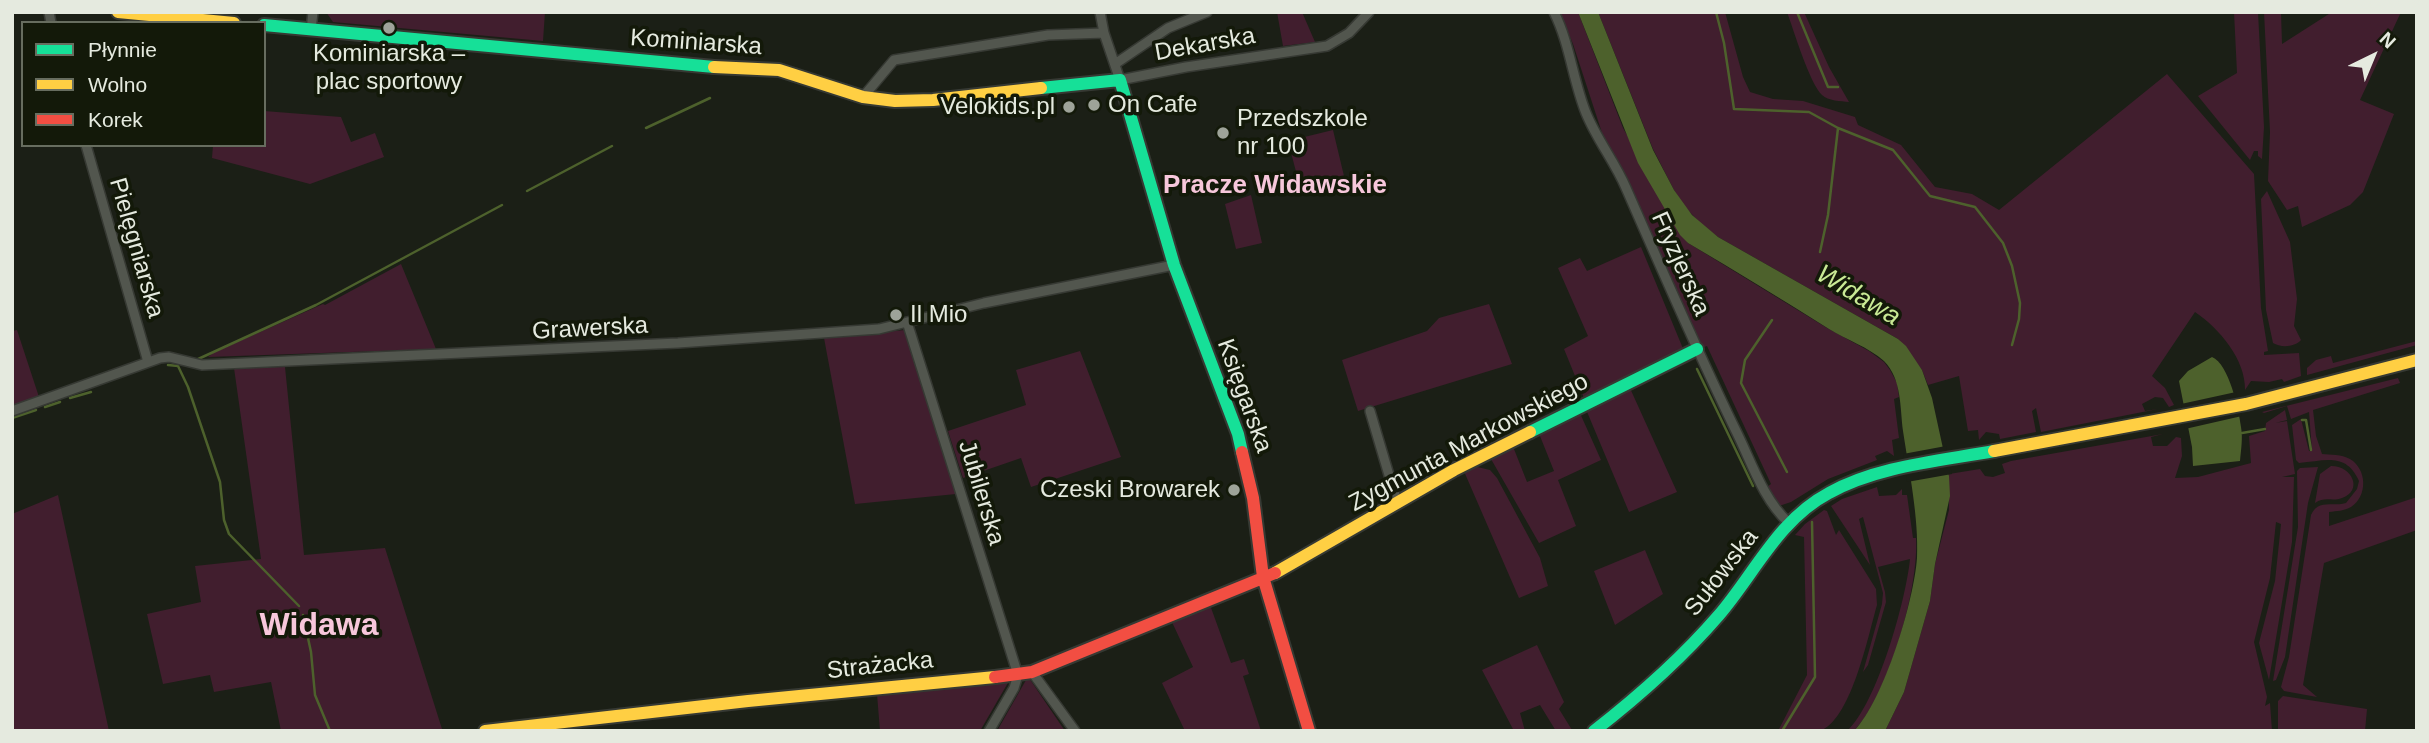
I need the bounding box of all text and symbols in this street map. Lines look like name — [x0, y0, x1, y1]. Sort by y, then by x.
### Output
marker: Kominiarska – plac sportowy — [381, 20, 397, 36]
legend — [21, 21, 266, 147]
north arrow — [2338, 21, 2408, 91]
street label: Dekarska — [1153, 22, 1257, 68]
street label: Kominiarska — [629, 24, 763, 62]
text: N — [2375, 28, 2400, 53]
text: Płynnie — [88, 38, 157, 61]
place label: Kominiarska – plac sportowy — [313, 40, 465, 96]
text: Wolno — [88, 73, 147, 96]
place label: On Cafe — [1108, 91, 1197, 119]
place label: Velokids.pl — [940, 93, 1055, 121]
marker: On Cafe — [1086, 97, 1102, 113]
marker: Velokids.pl — [1061, 99, 1077, 115]
place label: Przedszkole nr 100 — [1237, 105, 1368, 161]
text: Korek — [88, 108, 143, 131]
marker: Przedszkole nr 100 — [1215, 125, 1231, 141]
district label: Pracze Widawskie — [1163, 170, 1387, 202]
street label: Pielęgniarska — [102, 175, 170, 321]
street label: Fryzjerska — [1644, 208, 1716, 320]
water label: Widawa — [1810, 259, 1906, 333]
place label: Il Mio — [910, 301, 967, 329]
marker: Il Mio — [888, 307, 904, 323]
street label: Grawerska — [531, 312, 649, 346]
street label: Księgarska — [1210, 335, 1278, 457]
street label: Zygmunta Markowskiego — [1344, 368, 1594, 518]
street label: Jubilerska — [951, 437, 1011, 549]
place label: Czeski Browarek — [1040, 476, 1220, 504]
marker: Czeski Browarek — [1226, 482, 1242, 498]
street label: Sułowska — [1679, 524, 1765, 622]
district label: Widawa — [260, 607, 378, 645]
street label: Strażacka — [825, 646, 935, 686]

